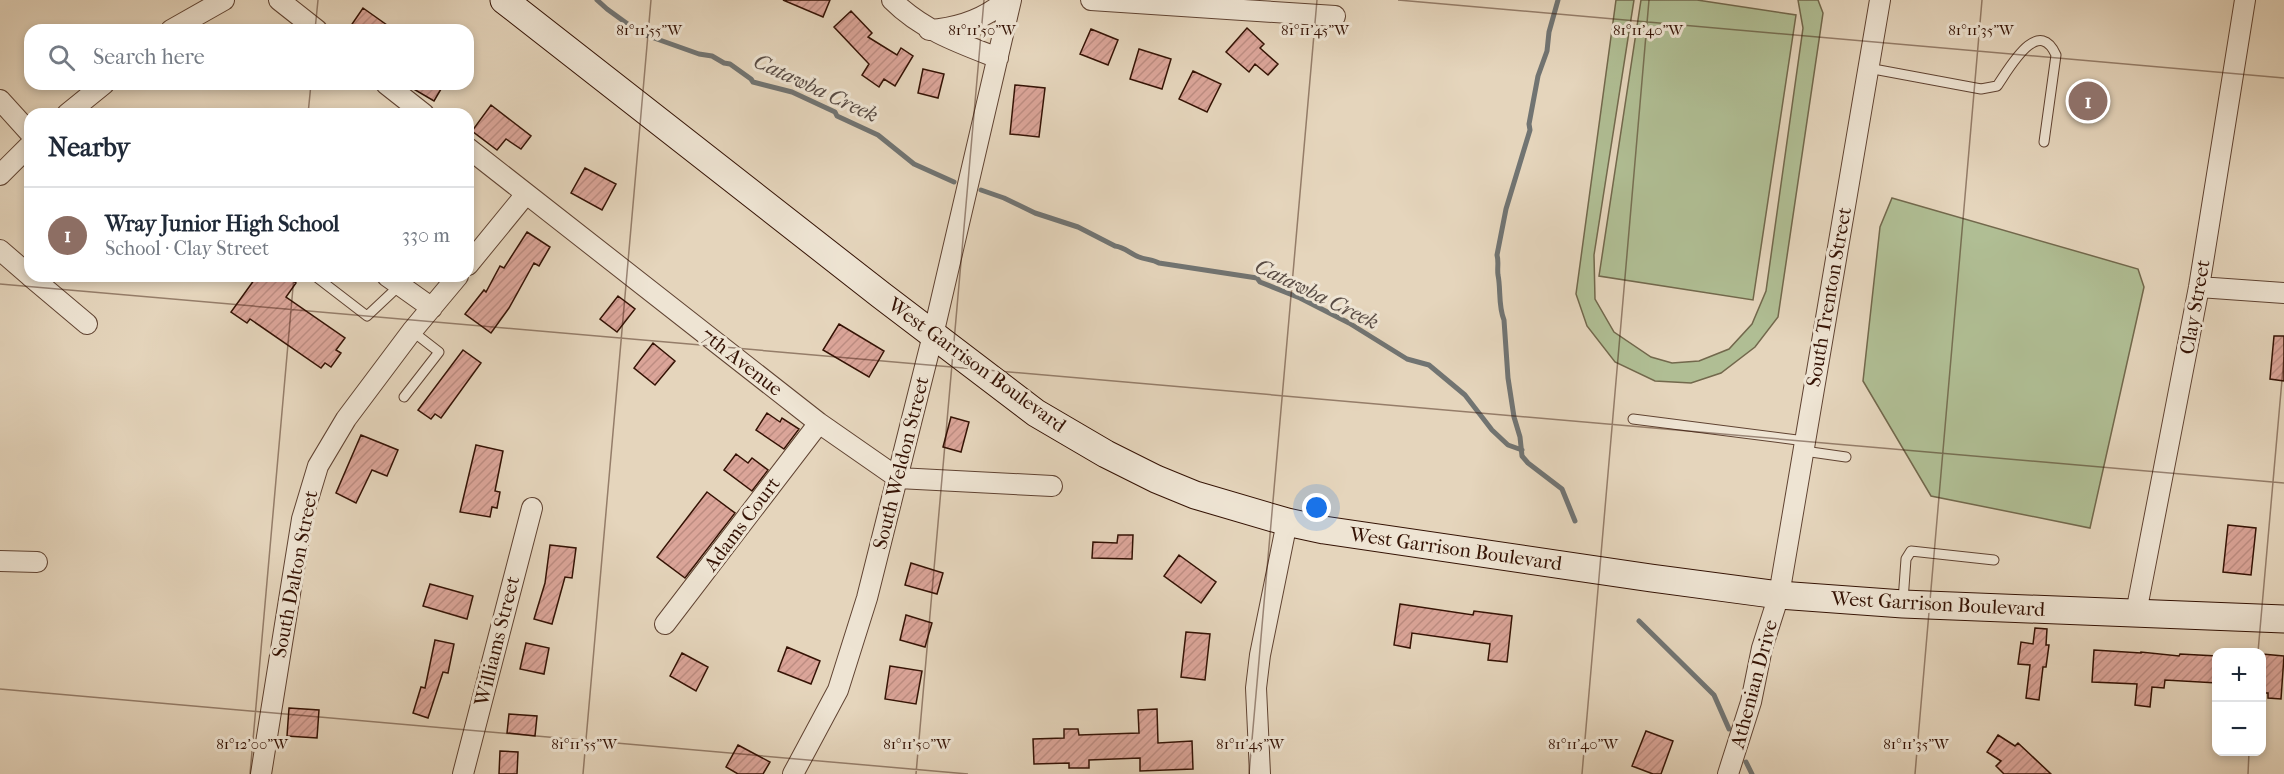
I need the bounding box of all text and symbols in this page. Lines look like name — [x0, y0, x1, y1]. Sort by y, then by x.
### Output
text: 81°11'55"W — [616, 21, 683, 39]
text: 81°11'50"W — [948, 21, 1017, 39]
text: 81°11'45"W — [1281, 21, 1350, 39]
text: 81°11'40"W — [1613, 21, 1684, 39]
text: 81°11'35"W — [1948, 21, 2015, 39]
search box — [24, 24, 474, 90]
icon: search — [45, 41, 78, 74]
text: Search here — [93, 44, 205, 70]
water label: Catawba Creek — [750, 49, 882, 127]
pin: 1 — [2068, 78, 2108, 124]
text: Nearby — [48, 132, 130, 163]
street label: South Trenton Street — [1802, 205, 1856, 389]
text: Wray Junior High School — [105, 211, 339, 237]
text: 1 — [64, 224, 71, 247]
text: 330 m — [402, 224, 450, 247]
text: School · Clay Street — [105, 237, 269, 260]
water label: Catawba Creek — [1251, 254, 1383, 334]
street label: Clay Street — [2175, 258, 2215, 356]
street label: West Garrison Boulevard — [883, 292, 1071, 438]
street label: 7th Avenue — [697, 323, 787, 401]
street label: South Weldon Street — [868, 374, 934, 552]
street label: Adams Court — [699, 472, 785, 576]
street label: South Dalton Street — [267, 488, 323, 660]
your location — [1302, 493, 1331, 522]
street label: West Garrison Boulevard — [1347, 523, 1565, 575]
street label: Williams Street — [470, 574, 524, 709]
street label: West Garrison Boulevard — [1829, 587, 2047, 621]
street label: Athenian Drive — [1725, 617, 1782, 752]
map controls — [2212, 648, 2266, 756]
button: + — [2212, 648, 2266, 702]
button: − — [2212, 702, 2266, 756]
text: 81°12'00"W — [216, 735, 289, 753]
text: 81°11'55"W — [551, 735, 618, 753]
text: 81°11'50"W — [883, 735, 952, 753]
text: 81°11'45"W — [1216, 735, 1285, 753]
text: 81°11'40"W — [1548, 735, 1619, 753]
text: 81°11'35"W — [1883, 735, 1950, 753]

